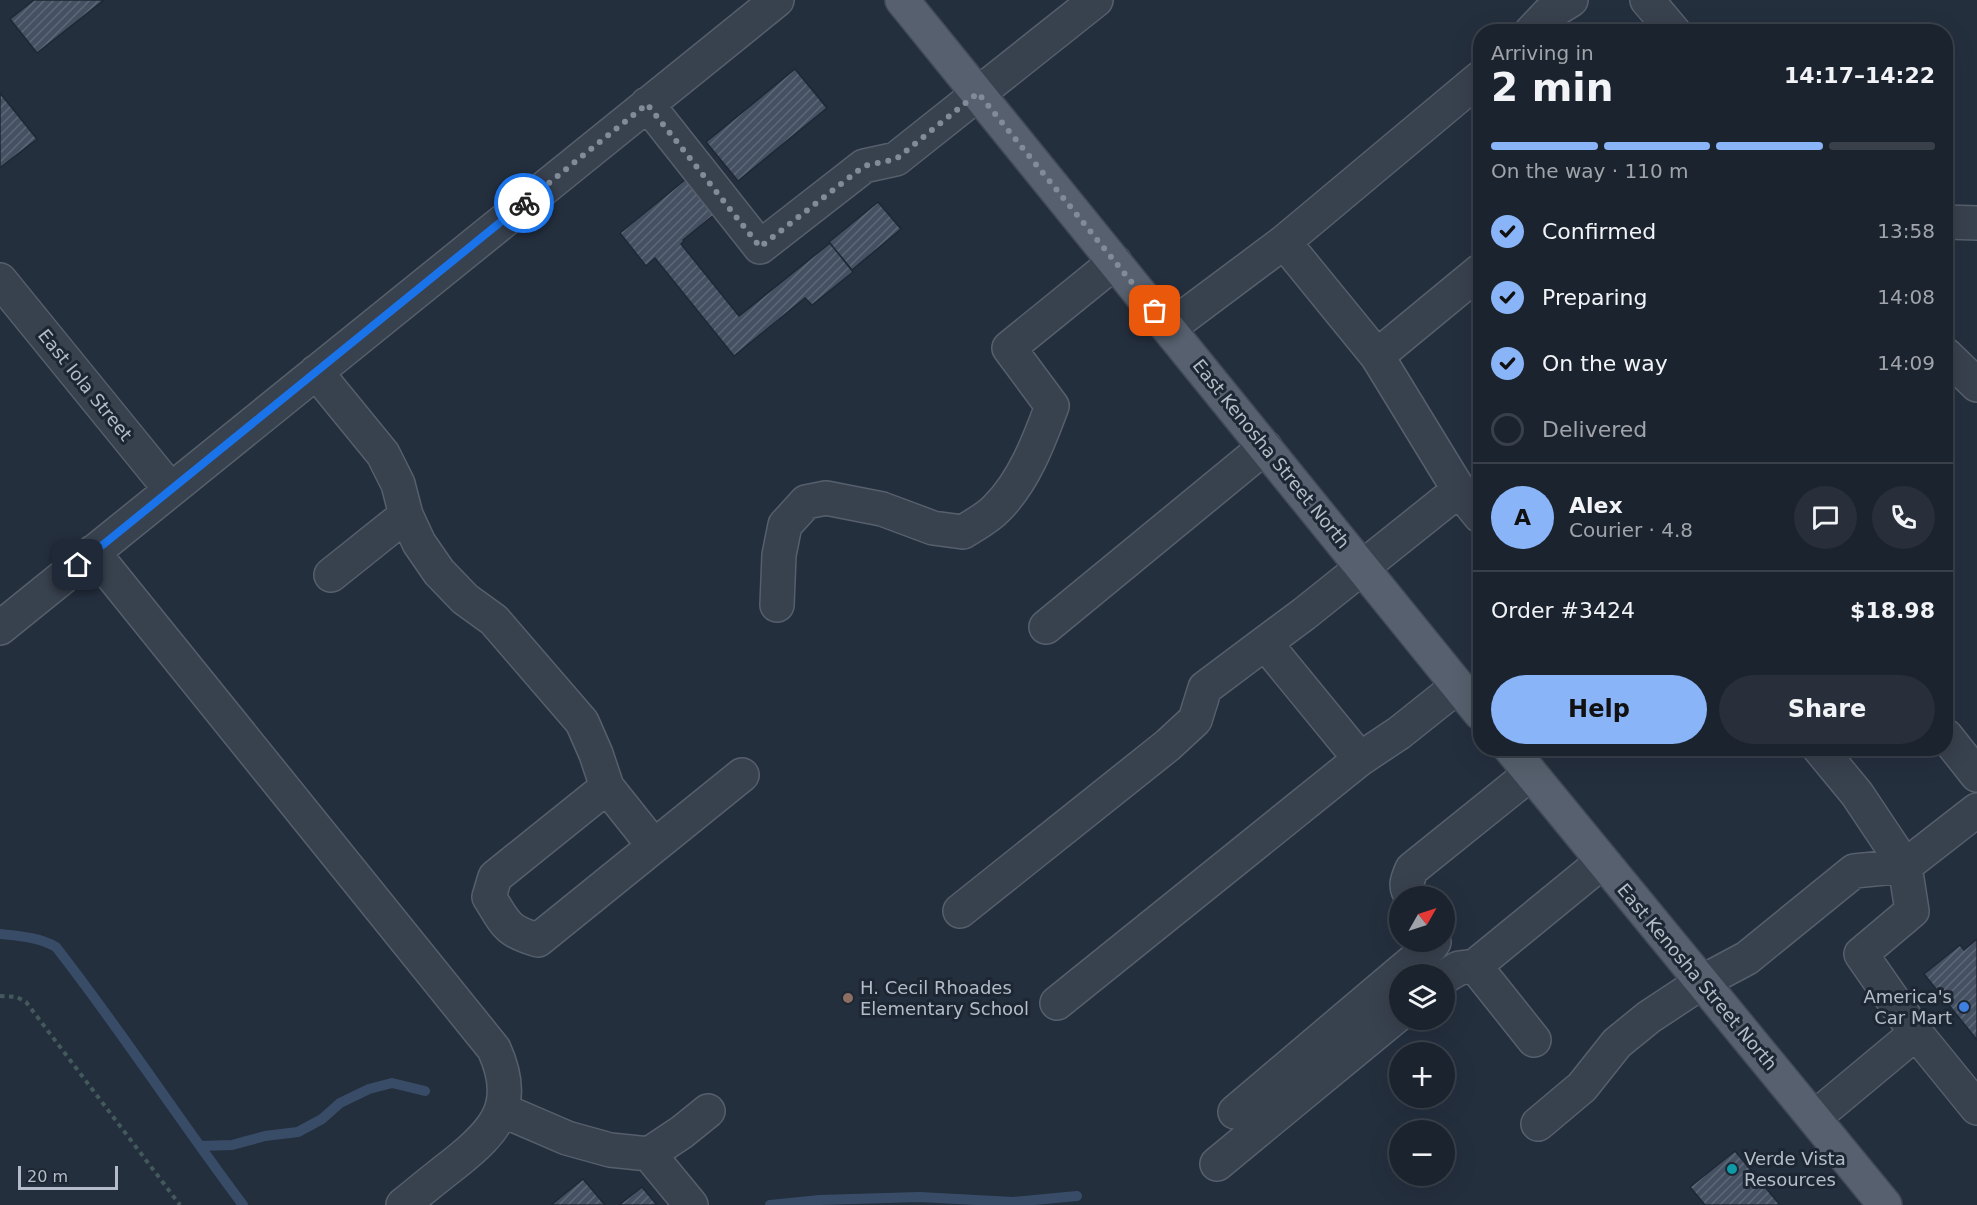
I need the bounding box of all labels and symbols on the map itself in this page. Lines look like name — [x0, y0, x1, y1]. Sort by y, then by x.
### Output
courier — [494, 173, 554, 233]
pin — [1129, 285, 1180, 336]
street label: East Iola Street — [34, 325, 137, 445]
street label: East Kenosha Street North — [1189, 355, 1354, 552]
pin — [52, 539, 103, 590]
street label: East Kenosha Street North — [1613, 879, 1782, 1074]
north arrow — [1389, 886, 1455, 952]
place label: H. Cecil Rhoades Elementary School — [860, 977, 1029, 1019]
place label: America's Car Mart — [1863, 986, 1952, 1028]
marker: H. Cecil Rhoades Elementary School — [841, 991, 855, 1005]
marker: America's Car Mart — [1957, 1000, 1971, 1014]
place label: Verde Vista Resources — [1744, 1148, 1846, 1190]
marker: Verde Vista Resources — [1725, 1162, 1739, 1176]
scale bar — [18, 1163, 118, 1190]

